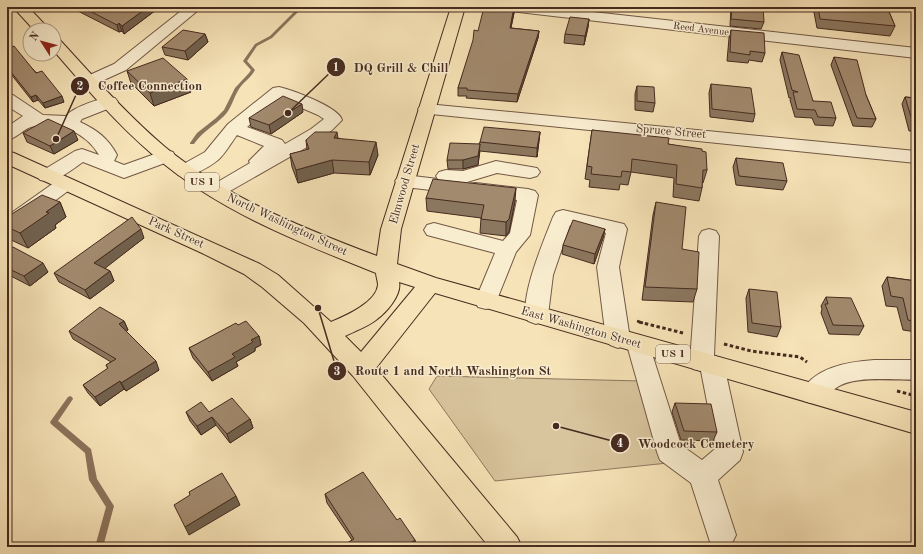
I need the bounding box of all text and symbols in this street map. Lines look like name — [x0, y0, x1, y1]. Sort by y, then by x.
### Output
street label: Reed Avenue — [673, 21, 730, 37]
north arrow — [22, 22, 62, 62]
text: N — [28, 30, 42, 44]
callout: DQ Grill & Chill — [326, 54, 457, 79]
text: 1 — [333, 62, 339, 74]
text: DQ Grill & Chill — [353, 62, 449, 75]
callout: Coffee Connection — [70, 73, 210, 98]
text: Coffee Connection — [98, 80, 202, 93]
text: 2 — [77, 81, 84, 93]
street label: Spruce Street — [635, 123, 707, 141]
street label: Elmwood Street — [388, 142, 422, 226]
road number: US 1 — [185, 173, 219, 191]
street label: North Washington Street — [225, 192, 349, 258]
street label: Park Street — [146, 215, 206, 251]
street label: East Washington Street — [520, 305, 642, 351]
road number: US 1 — [656, 345, 690, 363]
callout: Route 1 and North Washington St — [327, 358, 559, 383]
text: Route 1 and North Washington St — [355, 365, 552, 378]
text: 3 — [334, 366, 341, 378]
callout: Woodcock Cemetery — [610, 431, 763, 456]
text: 4 — [617, 438, 624, 450]
text: Woodcock Cemetery — [637, 438, 755, 451]

